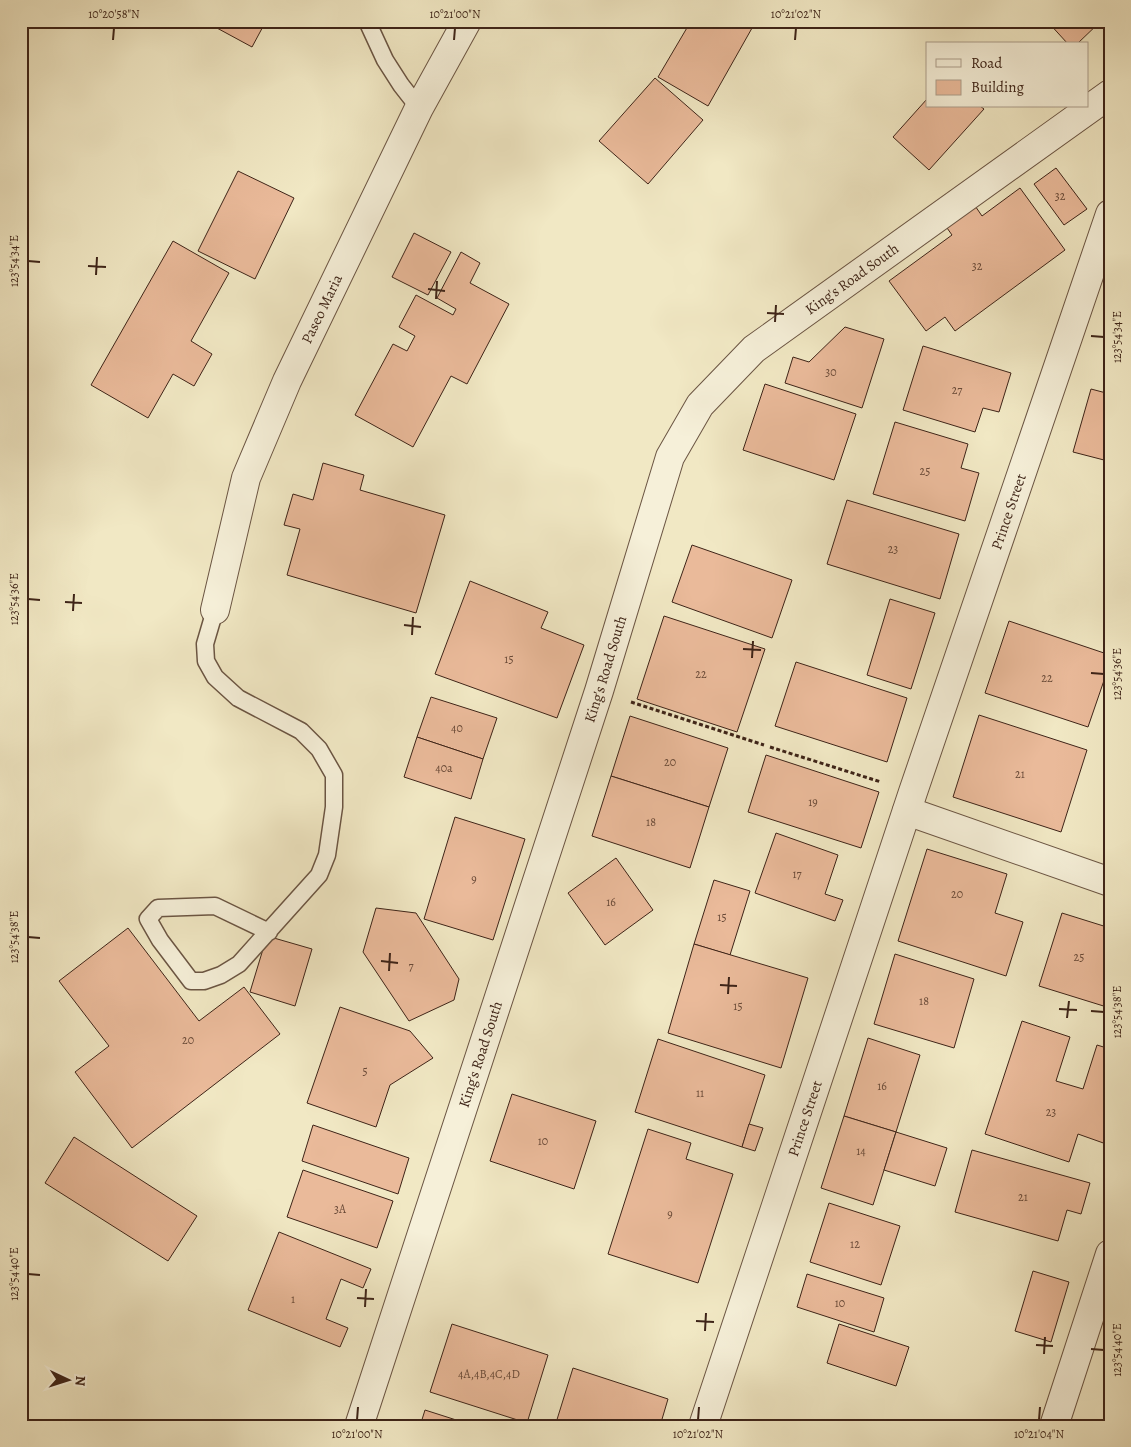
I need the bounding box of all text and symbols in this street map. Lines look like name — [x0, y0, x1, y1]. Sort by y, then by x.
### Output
text: 10°20'58"N — [88, 6, 140, 22]
text: 10°21'00"N — [429, 6, 481, 22]
text: 10°21'02"N — [771, 6, 822, 22]
legend — [926, 42, 1088, 108]
text: Road — [971, 53, 1003, 73]
text: Building — [971, 77, 1024, 97]
house number: 32 — [1055, 188, 1066, 204]
text: 123°54'34"E — [6, 235, 22, 287]
street label: King's Road South — [801, 238, 903, 319]
house number: 32 — [972, 258, 983, 274]
street label: Paseo Maria — [297, 271, 347, 347]
text: 123°54'34"E — [1109, 311, 1125, 363]
house number: 30 — [825, 364, 837, 380]
house number: 27 — [952, 382, 963, 398]
house number: 25 — [920, 463, 930, 479]
street label: Prince Street — [986, 471, 1031, 552]
house number: 23 — [888, 541, 898, 557]
text: 123°54'36"E — [6, 573, 22, 625]
street label: King's Road South — [579, 613, 631, 725]
text: 123°54'36"E — [1109, 648, 1125, 700]
house number: 15 — [504, 651, 514, 667]
house number: 22 — [695, 666, 707, 682]
house number: 22 — [1041, 670, 1053, 686]
house number: 40 — [451, 720, 463, 736]
house number: 20 — [664, 754, 676, 770]
house number: 40a — [435, 760, 453, 776]
house number: 21 — [1015, 766, 1025, 782]
house number: 19 — [808, 794, 818, 810]
house number: 18 — [646, 814, 656, 830]
house number: 17 — [792, 866, 803, 882]
house number: 9 — [471, 871, 477, 887]
house number: 20 — [951, 886, 963, 902]
house number: 16 — [606, 894, 616, 910]
house number: 15 — [717, 909, 727, 925]
text: 123°54'38"E — [6, 911, 22, 963]
house number: 25 — [1074, 949, 1084, 965]
house number: 7 — [408, 958, 414, 974]
text: 123°54'38"E — [1109, 986, 1125, 1038]
house number: 18 — [919, 993, 929, 1009]
house number: 15 — [733, 998, 743, 1014]
street label: King's Road South — [454, 999, 507, 1110]
house number: 20 — [182, 1032, 194, 1048]
house number: 5 — [362, 1063, 368, 1079]
street label: Prince Street — [783, 1078, 827, 1159]
house number: 16 — [877, 1078, 887, 1094]
house number: 11 — [696, 1085, 704, 1101]
house number: 23 — [1046, 1104, 1056, 1120]
house number: 10 — [538, 1133, 548, 1149]
house number: 14 — [856, 1143, 866, 1159]
house number: 21 — [1018, 1189, 1028, 1205]
house number: 3A — [334, 1201, 347, 1217]
house number: 9 — [667, 1206, 673, 1222]
house number: 12 — [850, 1236, 860, 1252]
text: 123°54'40"E — [6, 1247, 22, 1301]
house number: 1 — [291, 1291, 295, 1307]
house number: 10 — [835, 1295, 845, 1311]
text: 123°54'40"E — [1109, 1323, 1125, 1377]
north arrow — [42, 1354, 92, 1404]
house number: 4A,4B,4C,4D — [458, 1366, 520, 1382]
text: N — [71, 1375, 90, 1387]
text: 10°21'00"N — [331, 1426, 383, 1442]
text: 10°21'02"N — [673, 1426, 724, 1442]
text: 10°21'04"N — [1014, 1426, 1064, 1442]

